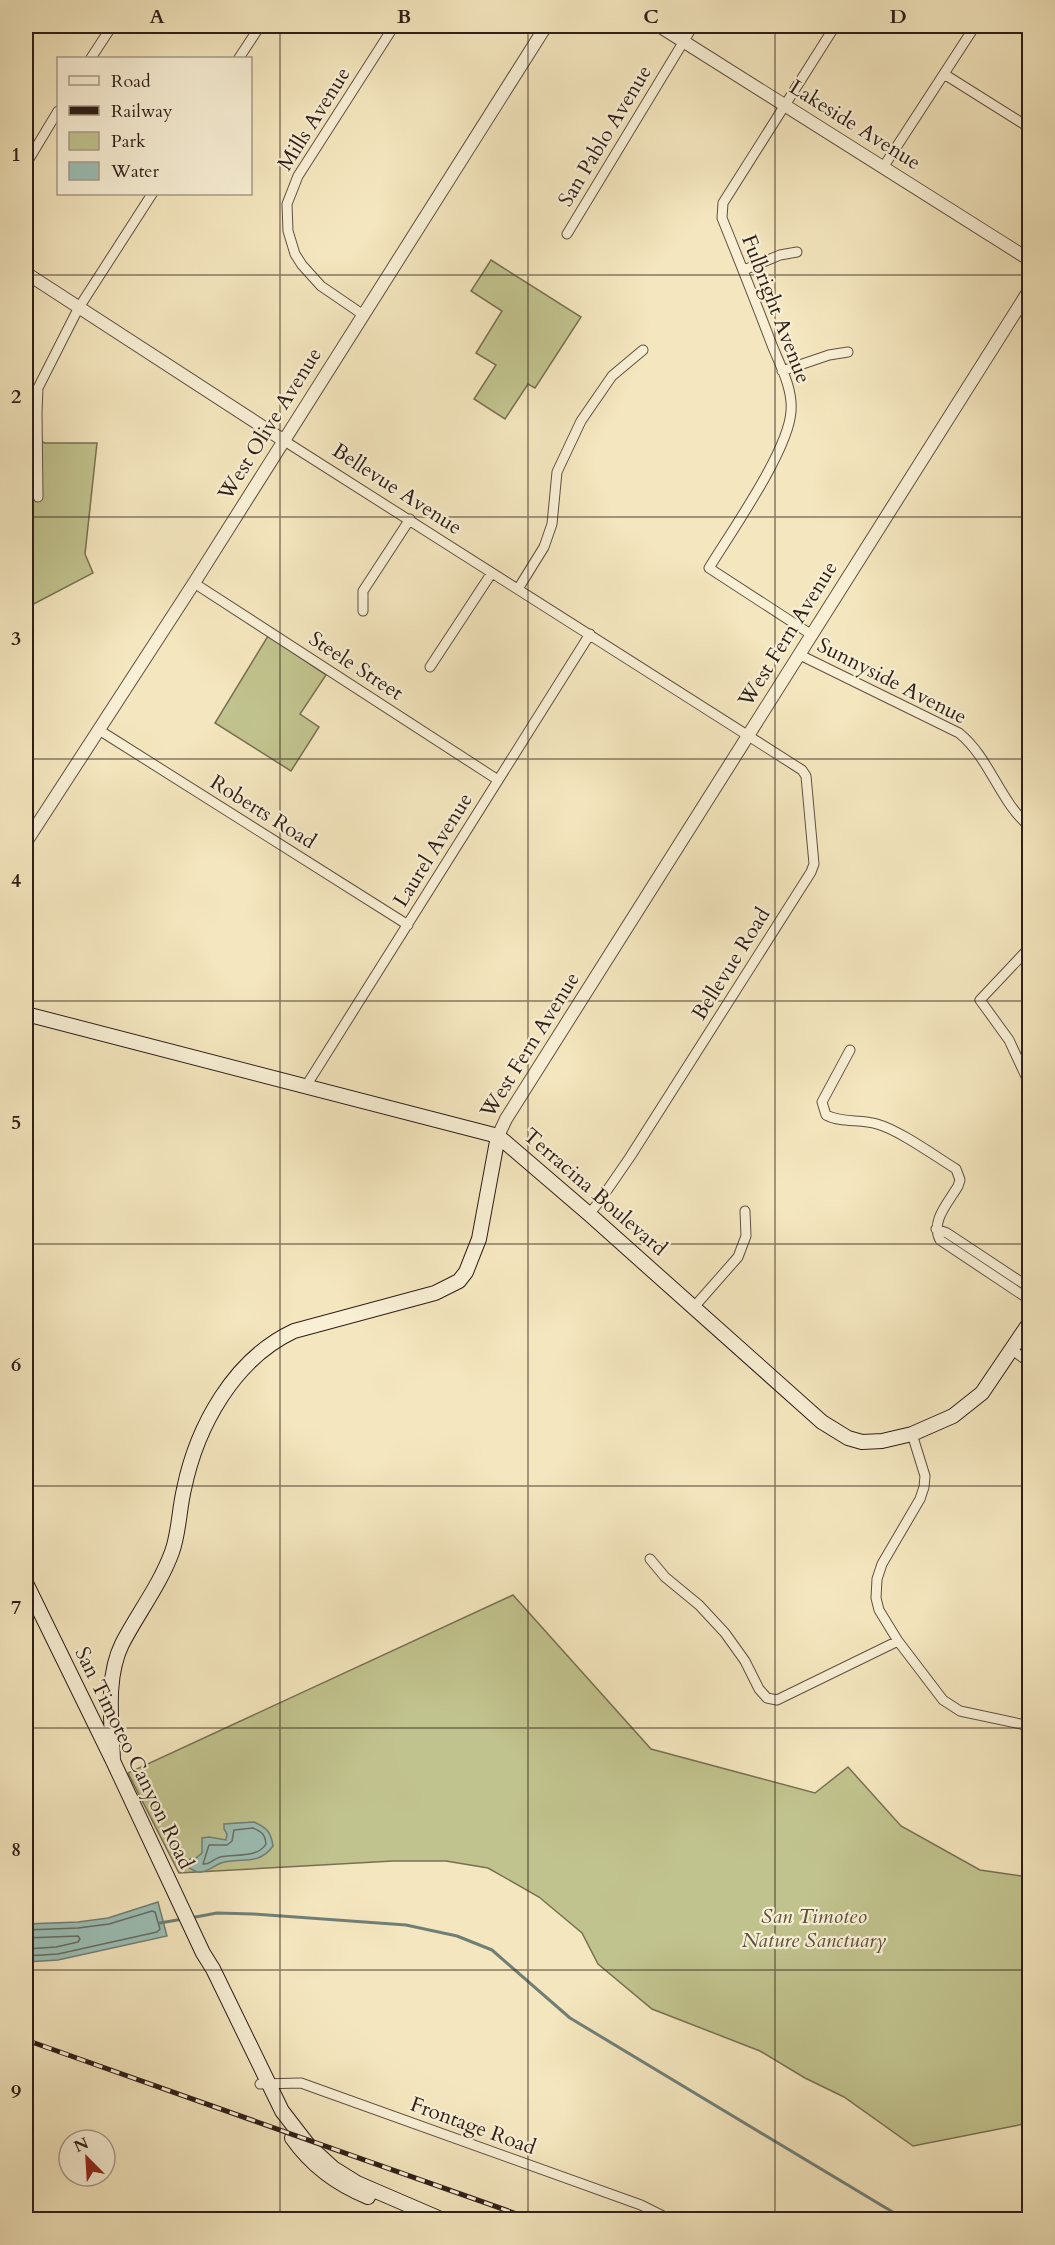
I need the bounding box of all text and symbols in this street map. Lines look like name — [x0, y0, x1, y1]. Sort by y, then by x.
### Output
text: A — [149, 3, 165, 30]
text: B — [397, 3, 411, 30]
text: C — [643, 3, 659, 30]
text: D — [889, 3, 907, 30]
legend — [57, 57, 252, 195]
street label: San Pablo Avenue — [551, 60, 659, 212]
street label: Mills Avenue — [271, 62, 357, 176]
text: Road — [111, 69, 151, 94]
street label: Lakeside Avenue — [784, 73, 926, 177]
text: Railway — [111, 99, 173, 124]
text: Park — [111, 129, 146, 154]
text: 1 — [11, 141, 21, 168]
text: Water — [110, 159, 160, 184]
street label: Fulbright Avenue — [734, 230, 818, 388]
street label: West Olive Avenue — [211, 342, 329, 507]
text: 2 — [11, 383, 21, 410]
street label: Bellevue Avenue — [326, 436, 468, 542]
street label: West Fern Avenue — [731, 556, 845, 713]
text: 3 — [11, 625, 21, 652]
street label: Steele Street — [303, 625, 409, 708]
street label: Sunnyside Avenue — [812, 631, 972, 731]
street label: Roberts Road — [205, 768, 321, 856]
street label: Laurel Avenue — [386, 787, 480, 913]
text: 4 — [11, 867, 21, 894]
street label: Bellevue Road — [685, 902, 777, 1026]
street label: West Fern Avenue — [473, 967, 587, 1124]
text: 5 — [11, 1109, 21, 1136]
street label: Terracina Boulevard — [517, 1121, 673, 1263]
text: 6 — [11, 1351, 21, 1378]
text: 7 — [11, 1594, 21, 1621]
street label: San Timoteo Canyon Road — [67, 1642, 201, 1874]
text: 8 — [11, 1836, 21, 1863]
park label: San Timoteo Nature Sanctuary — [742, 1902, 886, 1955]
text: 9 — [11, 2078, 21, 2105]
street label: Frontage Road — [406, 2090, 540, 2162]
north arrow — [57, 2128, 117, 2188]
text: N — [70, 2132, 92, 2158]

